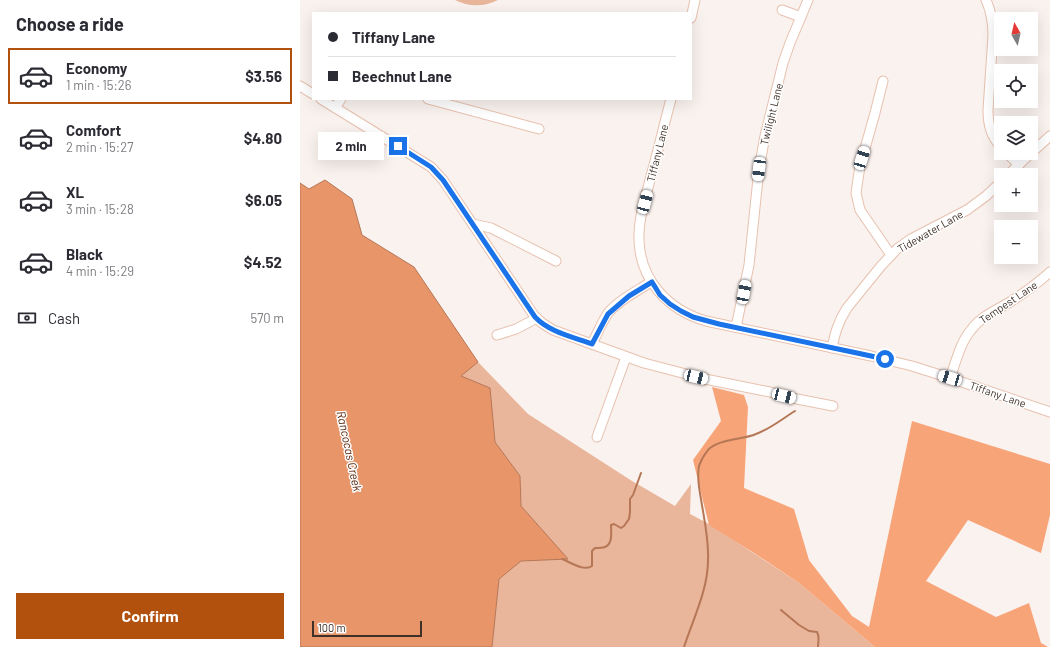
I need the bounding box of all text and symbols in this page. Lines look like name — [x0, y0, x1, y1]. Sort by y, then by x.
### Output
north arrow — [994, 12, 1038, 56]
map controls — [994, 12, 1038, 264]
text: Choose a ride — [16, 13, 124, 35]
text: Tiffany Lane — [352, 28, 435, 46]
icon: car — [18, 58, 54, 94]
text: Economy — [66, 59, 127, 77]
button: locate — [994, 64, 1038, 108]
text: $3.56 — [245, 67, 282, 85]
text: Beechnut Lane — [352, 67, 452, 85]
text: 1 min · 15:26 — [66, 77, 131, 93]
street label: Twilight Lane — [757, 81, 785, 146]
button: layers — [994, 116, 1038, 160]
icon: car — [18, 120, 54, 156]
text: Comfort — [66, 121, 121, 139]
street label: Tiffany Lane — [644, 123, 670, 183]
text: $4.80 — [244, 129, 282, 147]
callout: 2 min — [318, 132, 384, 160]
route end — [389, 137, 407, 155]
text: 2 min — [335, 138, 367, 154]
text: 2 min · 15:27 — [66, 139, 133, 155]
car — [853, 145, 871, 171]
car — [752, 156, 766, 182]
button: + — [994, 168, 1038, 212]
icon: car — [18, 182, 54, 218]
text: XL — [66, 183, 84, 201]
car — [636, 189, 654, 215]
text: $6.05 — [245, 191, 282, 209]
text: 3 min · 15:28 — [66, 201, 134, 217]
street label: Tidewater Lane — [895, 207, 965, 255]
button: − — [994, 220, 1038, 264]
icon: car — [18, 244, 54, 280]
text: Black — [66, 245, 103, 263]
text: $4.52 — [244, 253, 282, 271]
text: 4 min · 15:29 — [66, 263, 134, 279]
street label: Tempest Lane — [976, 278, 1040, 326]
car — [736, 279, 752, 305]
icon: cash — [16, 307, 38, 329]
text: Cash — [48, 309, 80, 327]
text: 570 m — [250, 310, 284, 326]
route start — [876, 350, 894, 368]
car — [683, 368, 709, 386]
car — [937, 369, 963, 387]
street label: Tiffany Lane — [968, 378, 1028, 410]
car — [771, 387, 797, 405]
water label: Rancocas Creek — [335, 410, 365, 493]
button: Confirm — [16, 593, 284, 639]
scale bar — [312, 619, 422, 638]
text: 100 m — [318, 621, 346, 634]

